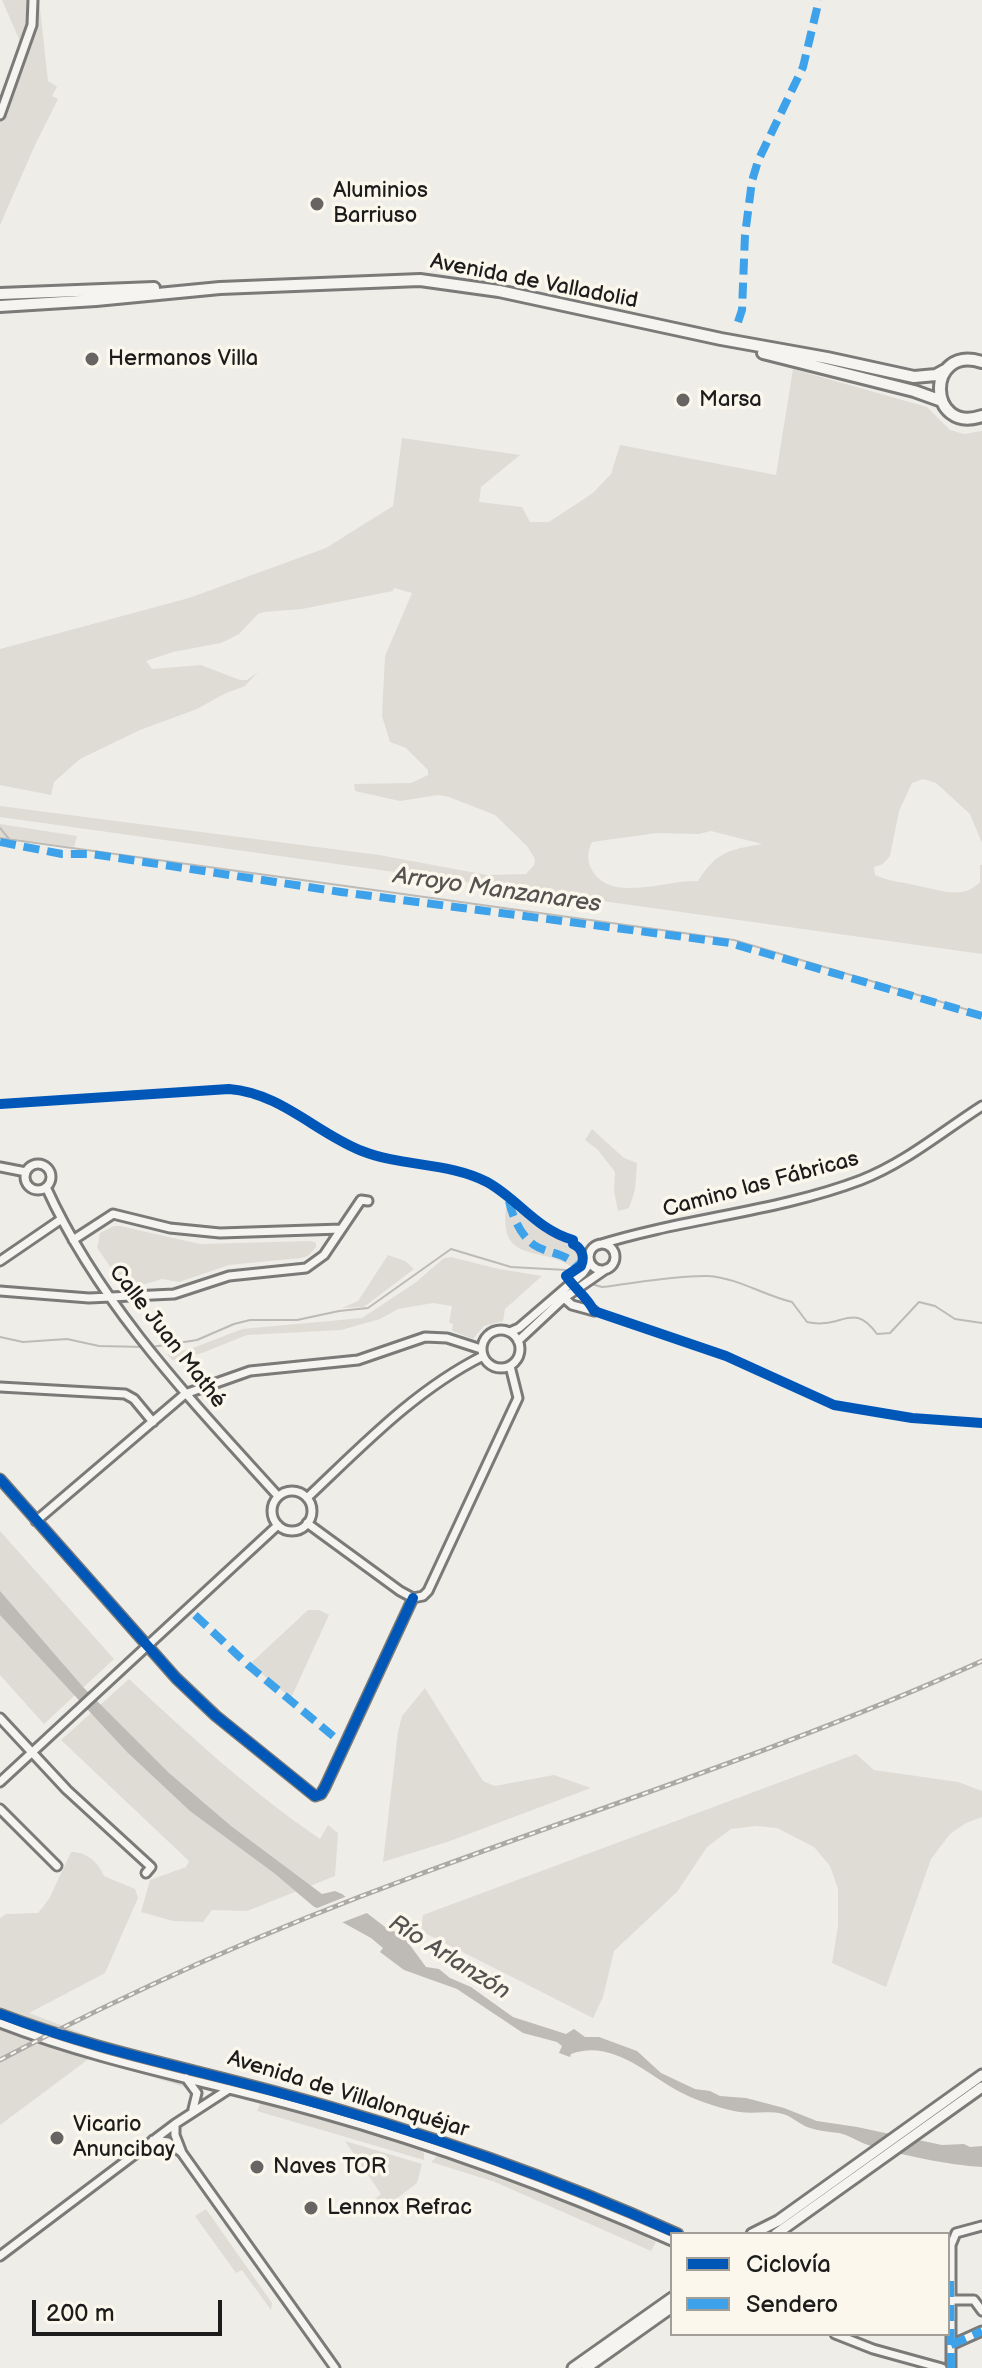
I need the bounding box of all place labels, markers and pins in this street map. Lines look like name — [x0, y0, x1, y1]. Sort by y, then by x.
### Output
place label: Aluminios Barriuso — [333, 178, 428, 230]
marker: Aluminios Barriuso — [308, 195, 326, 213]
place label: Hermanos Villa — [108, 346, 258, 372]
marker: Hermanos Villa — [83, 350, 101, 368]
place label: Marsa — [699, 387, 762, 413]
marker: Marsa — [674, 391, 692, 409]
place label: Vicario Anuncibay — [73, 2112, 175, 2164]
marker: Vicario Anuncibay — [48, 2129, 66, 2147]
place label: Naves TOR — [273, 2154, 386, 2180]
marker: Naves TOR — [248, 2158, 266, 2176]
place label: Lennox Refrac — [327, 2195, 472, 2221]
marker: Lennox Refrac — [302, 2199, 320, 2217]

